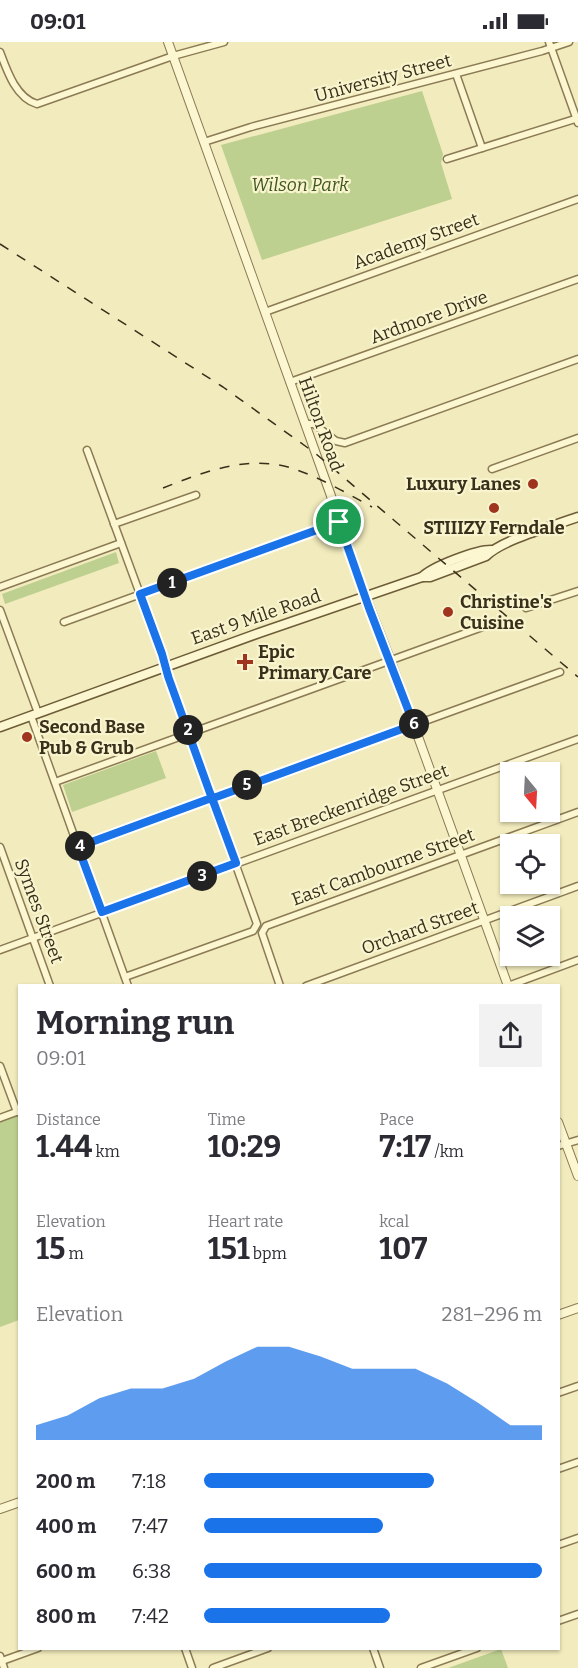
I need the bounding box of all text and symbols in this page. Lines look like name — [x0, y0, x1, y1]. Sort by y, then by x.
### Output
text: 09:01 — [30, 8, 85, 35]
street label: University Street — [312, 49, 454, 107]
park label: Wilson Park — [251, 174, 349, 196]
street label: Academy Street — [350, 208, 482, 274]
street label: Ardmore Drive — [367, 286, 491, 348]
street label: Hilton Road — [294, 374, 348, 474]
place label: Luxury Lanes — [406, 473, 521, 495]
marker: Luxury Lanes — [526, 477, 540, 491]
pin — [313, 496, 364, 547]
marker: STIIIZY Ferndale — [487, 501, 501, 515]
icon: arrive — [322, 505, 355, 538]
place label: STIIIZY Ferndale — [423, 517, 565, 539]
pin: 1 — [157, 568, 187, 598]
text: 1 — [169, 573, 175, 592]
street label: East 9 Mile Road — [188, 584, 324, 650]
place label: Christine's Cuisine — [460, 591, 552, 634]
marker: Christine's Cuisine — [441, 605, 455, 619]
place label: Epic Primary Care — [258, 641, 372, 684]
marker: Epic Primary Care — [236, 653, 254, 671]
pin: 6 — [399, 709, 429, 739]
text: 6 — [409, 714, 419, 733]
pin: 2 — [173, 715, 203, 745]
place label: Second Base Pub & Grub — [39, 716, 145, 759]
text: 2 — [183, 720, 193, 739]
marker: Second Base Pub & Grub — [20, 730, 34, 744]
street label: East Breckenridge Street — [251, 759, 452, 850]
north arrow — [500, 762, 560, 822]
map controls — [500, 762, 560, 966]
pin: 5 — [232, 770, 262, 800]
text: 5 — [243, 775, 251, 794]
street label: East Cambourne Street — [289, 823, 478, 910]
pin: 4 — [65, 831, 95, 861]
button: locate — [500, 834, 560, 894]
text: 4 — [75, 836, 85, 855]
street label: Symes Street — [10, 856, 68, 967]
pin: 3 — [187, 861, 217, 891]
text: 3 — [197, 866, 207, 885]
street label: Orchard Street — [358, 896, 482, 959]
button: layers — [500, 906, 560, 966]
text: Morning run — [36, 1003, 234, 1043]
button: share — [479, 1004, 542, 1067]
text: 09:01 — [36, 1046, 86, 1070]
text: Distance — [36, 1110, 101, 1129]
text: Time — [208, 1110, 245, 1129]
text: Pace — [379, 1110, 414, 1129]
text: 1.44 — [36, 1129, 92, 1165]
text: 10:29 — [208, 1129, 281, 1165]
text: 7:17 — [379, 1129, 431, 1165]
text: km — [92, 1142, 120, 1161]
text: /km — [431, 1142, 464, 1161]
text: Elevation — [36, 1212, 106, 1231]
text: Heart rate — [208, 1212, 283, 1231]
text: kcal — [379, 1212, 409, 1231]
text: 15 — [36, 1231, 65, 1267]
text: 151 — [208, 1231, 250, 1267]
text: 107 — [379, 1231, 427, 1267]
text: m — [65, 1244, 84, 1263]
text: bpm — [250, 1244, 287, 1263]
text: Elevation — [36, 1302, 123, 1326]
text: 281–296 m — [442, 1302, 542, 1326]
text: 200 m — [36, 1469, 95, 1493]
text: 7:18 — [132, 1469, 166, 1493]
text: 400 m — [36, 1514, 96, 1538]
text: 7:47 — [132, 1514, 168, 1538]
text: 600 m — [36, 1559, 96, 1583]
text: 6:38 — [132, 1559, 171, 1583]
text: 800 m — [36, 1604, 96, 1628]
text: 7:42 — [132, 1604, 169, 1628]

